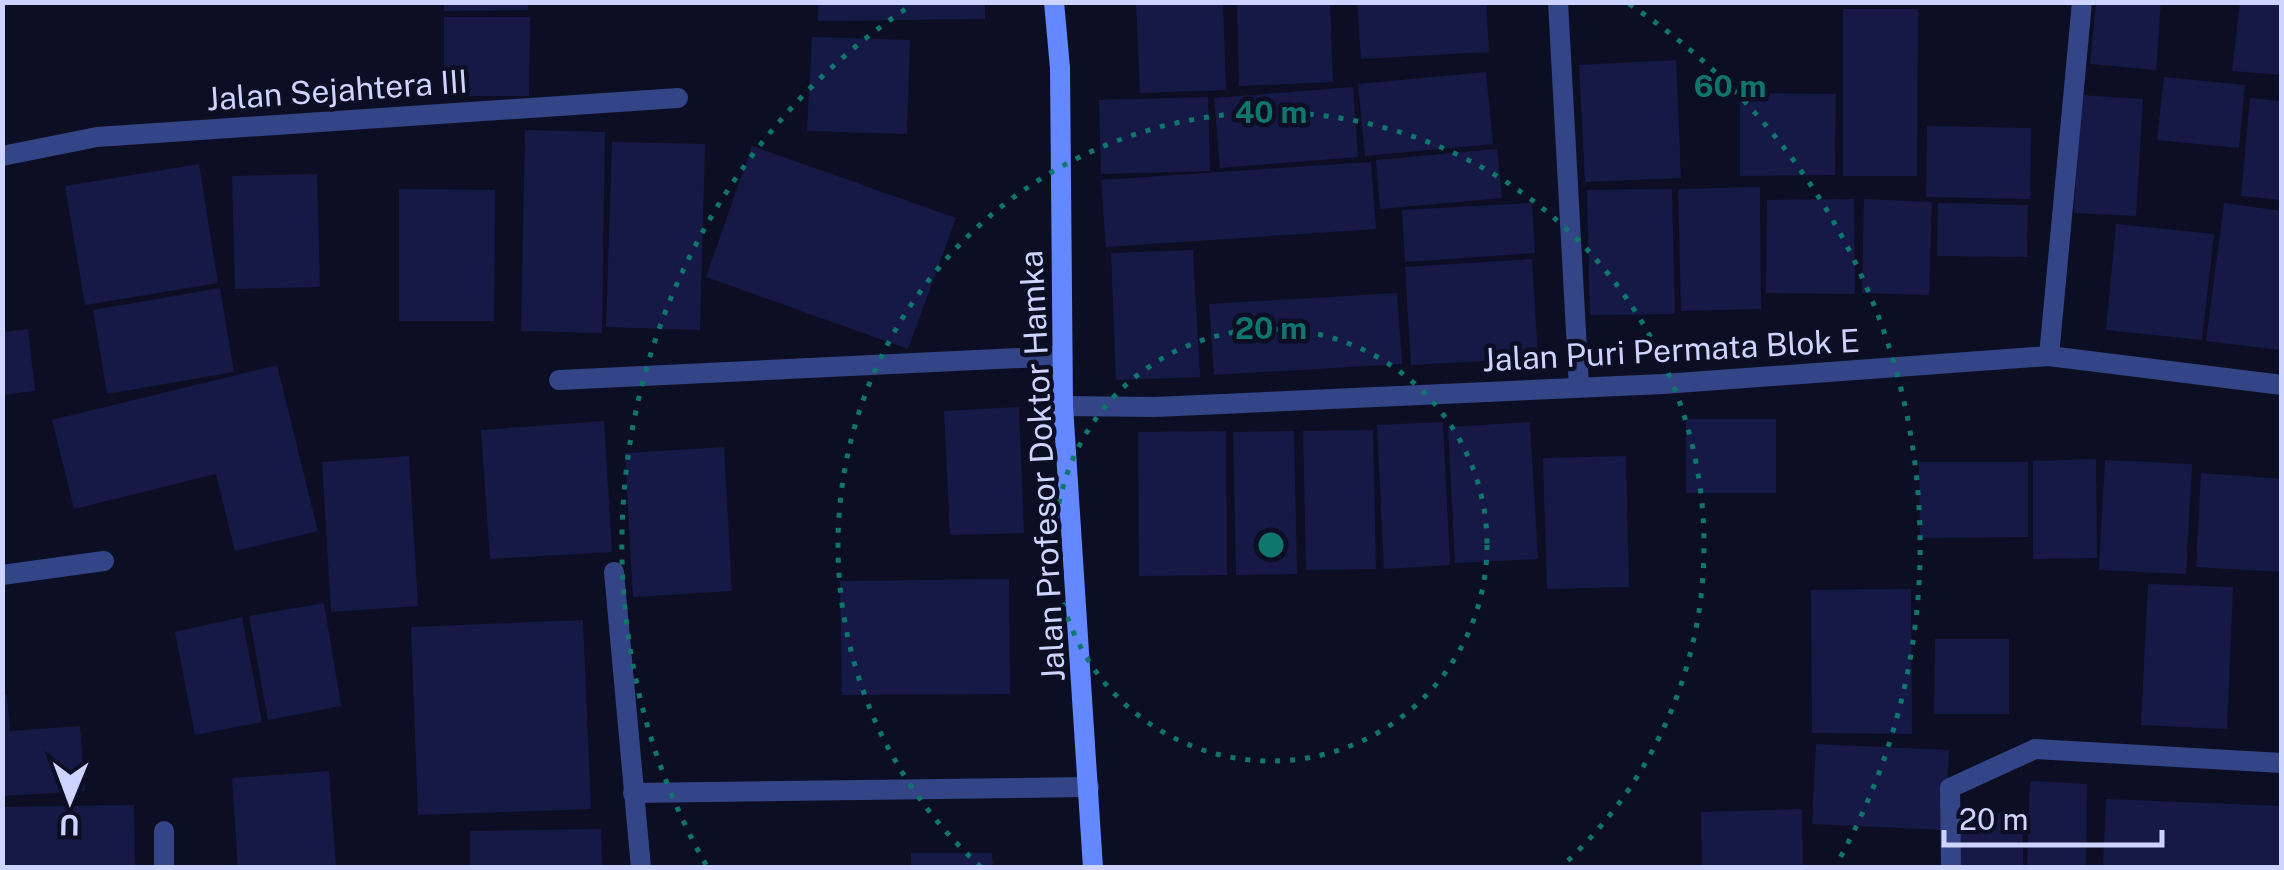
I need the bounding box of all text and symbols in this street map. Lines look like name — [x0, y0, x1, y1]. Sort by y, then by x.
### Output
street label: Jalan Sejahtera III — [205, 62, 469, 118]
text: 60 m — [1694, 68, 1766, 104]
text: 40 m — [1235, 94, 1307, 130]
street label: Jalan Profesor Doktor Hamka — [1012, 249, 1072, 683]
text: 20 m — [1235, 310, 1307, 346]
street label: Jalan Puri Permata Blok E — [1481, 322, 1861, 378]
centre of rings — [1253, 527, 1289, 563]
north arrow — [20, 750, 120, 850]
scale bar — [1944, 785, 2162, 847]
text: 20 m — [1959, 801, 2028, 837]
text: U — [59, 809, 80, 842]

